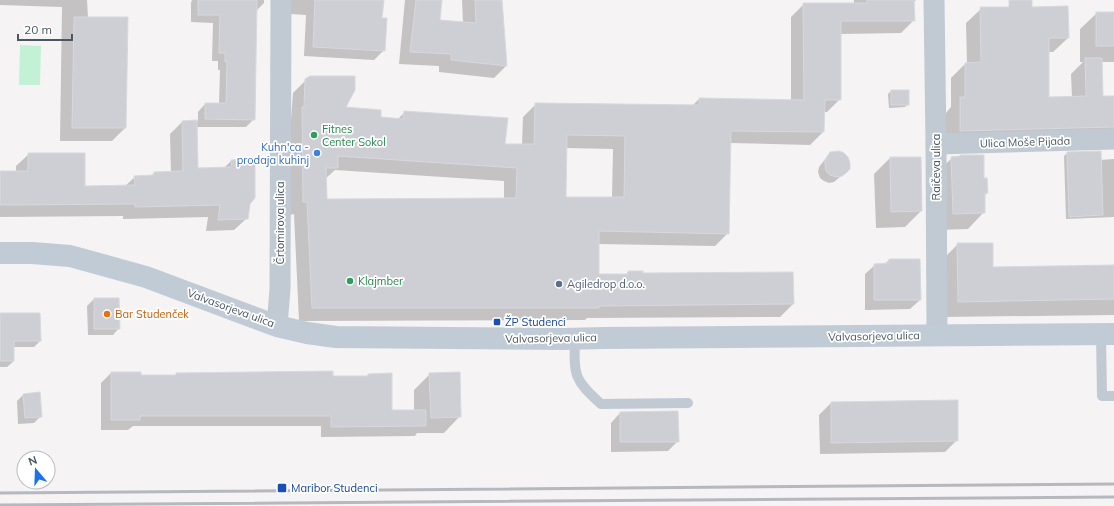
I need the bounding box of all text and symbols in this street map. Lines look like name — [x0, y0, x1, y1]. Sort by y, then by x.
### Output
scale bar — [18, 16, 72, 42]
text: 20 m — [24, 22, 52, 37]
place label: Fitnes Center Sokol — [322, 122, 386, 149]
marker: Fitnes Center Sokol — [309, 130, 319, 140]
street label: Ulica Moše Pijada — [980, 133, 1070, 151]
street label: Raičeva ulica — [929, 134, 943, 200]
place label: Kuhn'ca - prodaja kuhinj — [237, 140, 309, 167]
marker: Kuhn'ca - prodaja kuhinj — [312, 148, 322, 158]
street label: Črtomirova ulica — [273, 181, 287, 265]
place label: Klajmber — [358, 274, 403, 288]
marker: Klajmber — [345, 276, 355, 286]
place label: Agiledrop d.o.o. — [567, 277, 645, 291]
marker: Agiledrop d.o.o. — [554, 279, 564, 289]
street label: Valvasorjeva ulica — [186, 286, 276, 330]
place label: Bar Studenček — [115, 307, 189, 321]
marker: Bar Studenček — [102, 309, 112, 319]
place label: ŽP Studenci — [505, 315, 566, 329]
marker: ŽP Studenci — [492, 317, 502, 327]
street label: Valvasorjeva ulica — [828, 328, 920, 344]
street label: Valvasorjeva ulica — [505, 330, 597, 346]
north arrow — [16, 450, 56, 490]
text: N — [27, 453, 39, 469]
place label: Maribor Studenci — [291, 481, 378, 495]
marker: Maribor Studenci — [276, 482, 288, 494]

